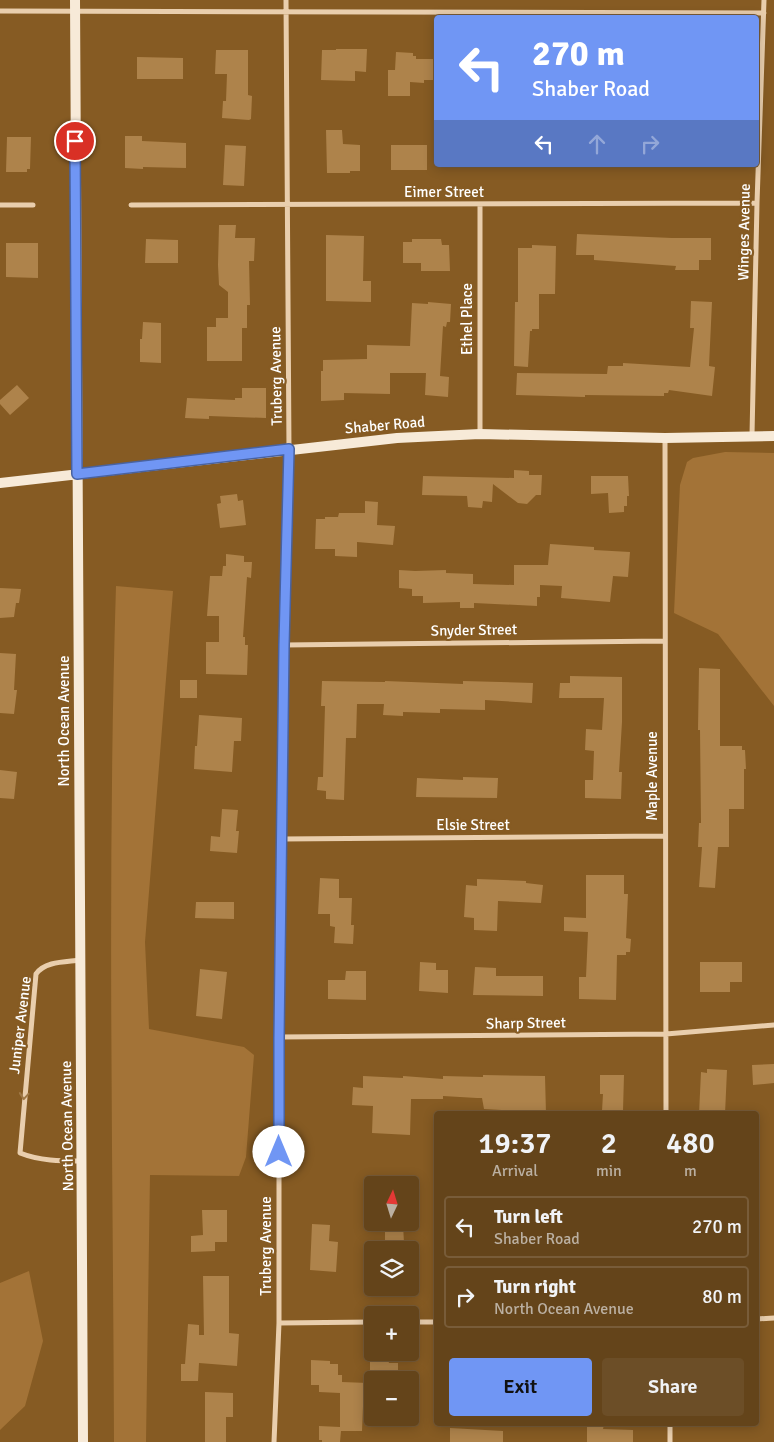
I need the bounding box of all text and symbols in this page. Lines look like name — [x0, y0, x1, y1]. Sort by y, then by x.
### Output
text: 270 m — [532, 32, 625, 75]
icon: left — [449, 35, 514, 100]
text: Shaber Road — [532, 75, 650, 102]
pin — [54, 120, 96, 162]
icon: arrive — [61, 127, 89, 155]
icon: left — [530, 130, 558, 158]
icon: ahead — [583, 130, 611, 158]
icon: right — [636, 130, 664, 158]
street label: Eimer Street — [404, 183, 484, 201]
street label: Winges Avenue — [734, 183, 754, 281]
street label: Ethel Place — [458, 283, 476, 355]
street label: Truberg Avenue — [266, 326, 286, 426]
street label: Shaber Road — [344, 413, 426, 437]
street label: Snyder Street — [431, 620, 517, 640]
street label: North Ocean Avenue — [55, 656, 73, 786]
street label: Maple Avenue — [643, 731, 661, 821]
street label: Elsie Street — [436, 816, 510, 834]
street label: Juniper Avenue — [5, 975, 35, 1075]
street label: Sharp Street — [486, 1013, 566, 1033]
street label: North Ocean Avenue — [57, 1060, 77, 1192]
one-way arrow — [19, 1092, 30, 1100]
position arrow — [252, 1125, 304, 1177]
text: 19:37 — [478, 1125, 552, 1162]
text: 2 — [601, 1125, 617, 1162]
text: 480 — [666, 1125, 715, 1162]
text: Arrival — [492, 1161, 538, 1181]
text: min — [596, 1161, 622, 1181]
text: m — [684, 1161, 697, 1181]
north arrow — [364, 1176, 419, 1231]
map controls — [364, 1176, 419, 1426]
street label: Truberg Avenue — [257, 1196, 275, 1296]
text: Turn left — [494, 1205, 563, 1229]
icon: left — [451, 1213, 479, 1241]
text: 270 m — [692, 1215, 742, 1239]
text: Shaber Road — [494, 1229, 580, 1249]
button: layers — [364, 1241, 419, 1296]
text: Turn right — [494, 1275, 576, 1299]
icon: right — [451, 1283, 479, 1311]
text: 80 m — [702, 1285, 742, 1309]
text: North Ocean Avenue — [494, 1299, 634, 1319]
button: + — [364, 1306, 419, 1361]
button: Exit — [449, 1358, 592, 1416]
button: Share — [602, 1358, 744, 1416]
button: − — [364, 1371, 419, 1426]

